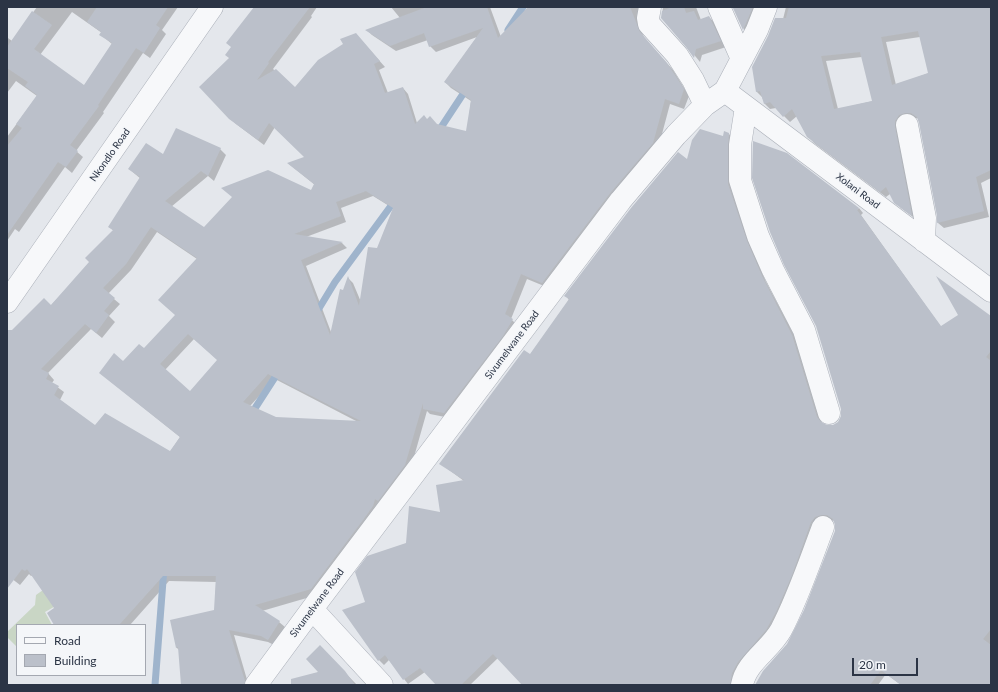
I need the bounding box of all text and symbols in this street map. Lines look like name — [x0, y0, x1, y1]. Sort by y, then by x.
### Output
street label: Nkondlo Road — [87, 126, 133, 184]
street label: Xolani Road — [834, 171, 882, 211]
street label: Sivumelwane Road — [482, 308, 542, 382]
street label: Sivumelwane Road — [287, 566, 347, 640]
legend — [16, 624, 146, 676]
text: Road — [54, 633, 81, 648]
scale bar — [854, 650, 920, 676]
text: Building — [54, 653, 97, 668]
text: 20 m — [859, 657, 886, 672]

